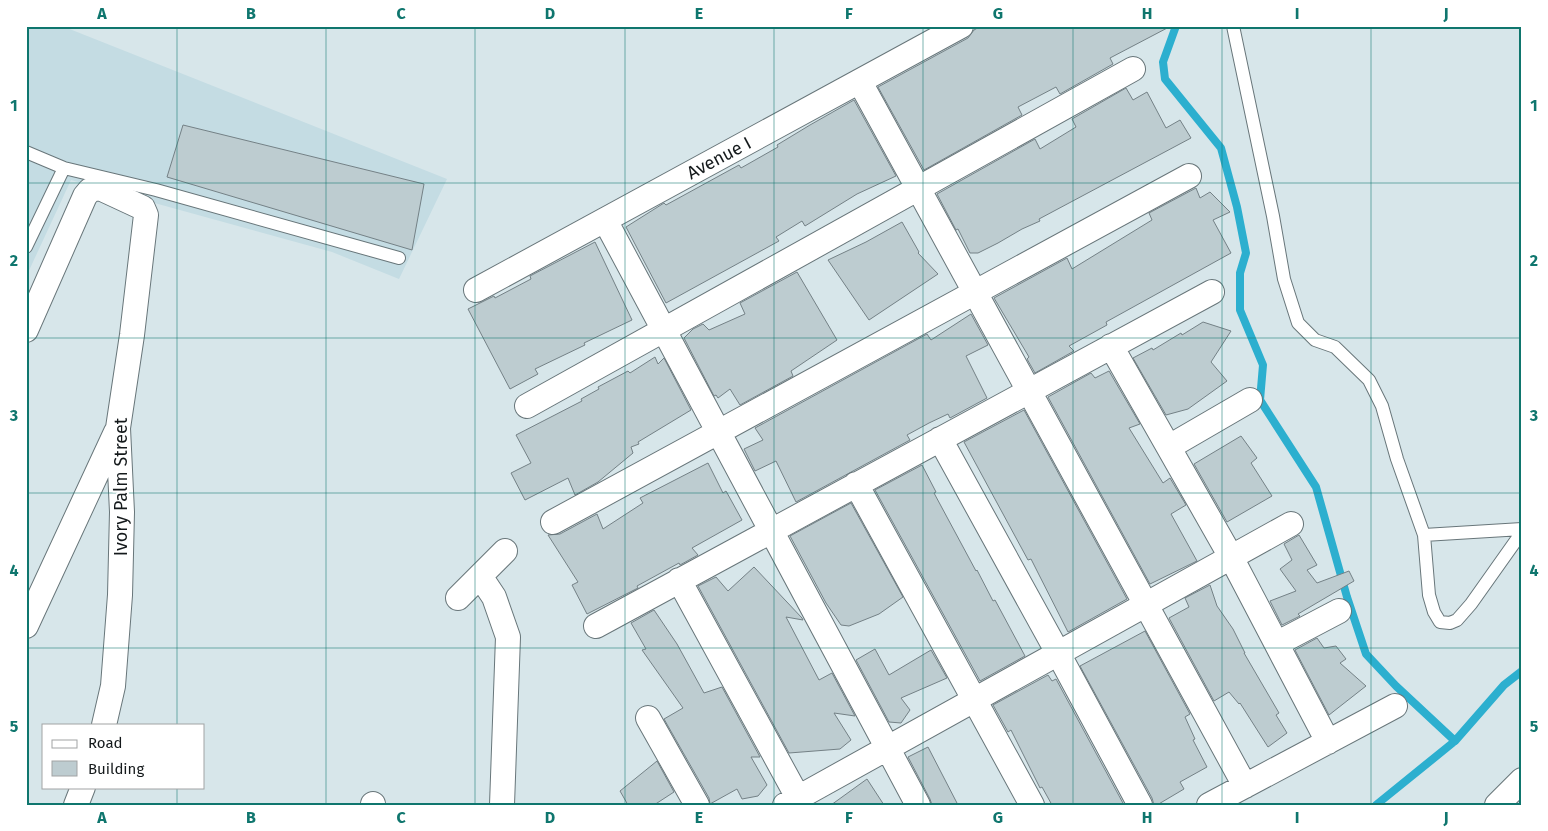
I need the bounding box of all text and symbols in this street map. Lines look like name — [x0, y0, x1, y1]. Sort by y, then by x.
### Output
text: A — [96, 4, 107, 23]
text: B — [246, 4, 256, 23]
text: C — [396, 4, 406, 23]
text: D — [545, 4, 555, 23]
text: E — [695, 4, 703, 23]
text: F — [845, 4, 853, 23]
text: G — [993, 4, 1003, 23]
text: H — [1142, 4, 1152, 23]
text: I — [1295, 4, 1299, 23]
text: J — [1442, 4, 1449, 23]
text: 1 — [10, 96, 18, 115]
text: 1 — [1530, 96, 1538, 115]
street label: Avenue I — [683, 132, 755, 184]
text: 2 — [10, 251, 18, 270]
text: 2 — [1530, 251, 1538, 270]
text: 3 — [9, 406, 18, 425]
text: 3 — [1529, 406, 1538, 425]
street label: Ivory Palm Street — [110, 417, 132, 556]
text: 4 — [9, 561, 19, 580]
text: 4 — [1529, 561, 1539, 580]
text: 5 — [10, 717, 19, 736]
text: 5 — [1530, 717, 1539, 736]
legend — [42, 724, 205, 788]
text: Road — [88, 734, 123, 752]
text: Building — [88, 760, 144, 778]
text: A — [96, 808, 107, 827]
text: B — [246, 808, 256, 827]
text: C — [396, 808, 406, 827]
text: D — [545, 808, 555, 827]
text: E — [695, 808, 703, 827]
text: F — [845, 808, 853, 827]
text: G — [993, 808, 1003, 827]
text: H — [1142, 808, 1152, 827]
text: I — [1295, 808, 1299, 827]
text: J — [1442, 808, 1449, 827]

